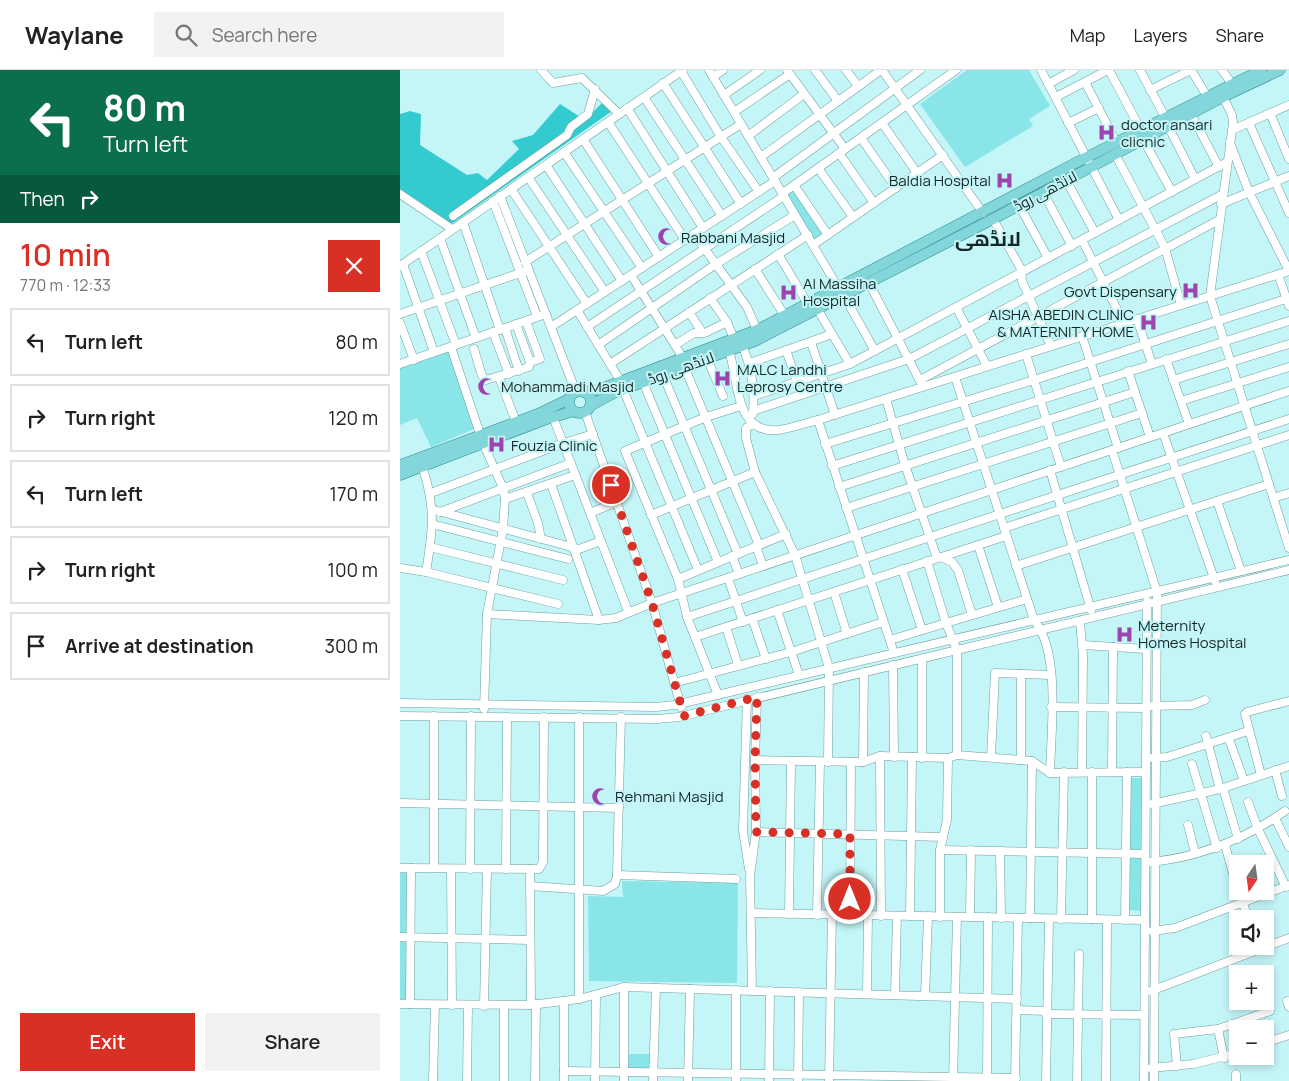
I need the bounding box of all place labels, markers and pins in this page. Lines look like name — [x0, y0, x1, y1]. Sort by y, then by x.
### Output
place label: doctor ansari clicnic — [1121, 114, 1212, 152]
hospital icon: doctor ansari clicnic — [1097, 123, 1117, 143]
place label: Baldia Hospital — [889, 170, 991, 191]
hospital icon: Baldia Hospital — [995, 170, 1015, 190]
mosque icon: Rabbani Masjid — [657, 227, 677, 247]
place label: Rabbani Masjid — [681, 227, 785, 248]
place label: Al Massiha Hospital — [803, 273, 876, 311]
place label: Govt Dispensary — [1064, 281, 1177, 302]
hospital icon: Govt Dispensary — [1181, 281, 1201, 301]
hospital icon: Al Massiha Hospital — [779, 282, 799, 302]
place label: AISHA ABEDIN CLINIC & MATERNITY HOME — [988, 304, 1134, 342]
hospital icon: AISHA ABEDIN CLINIC & MATERNITY HOME — [1138, 313, 1158, 333]
place label: MALC Landhi Leprosy Centre — [737, 359, 843, 397]
hospital icon: MALC Landhi Leprosy Centre — [713, 368, 733, 388]
mosque icon: Mohammadi Masjid — [477, 376, 497, 396]
place label: Mohammadi Masjid — [501, 376, 634, 397]
hospital icon: Fouzia Clinic — [487, 435, 507, 455]
place label: Fouzia Clinic — [511, 435, 597, 456]
pin — [590, 464, 632, 506]
place label: Meternity Homes Hospital — [1138, 615, 1247, 653]
hospital icon: Meternity Homes Hospital — [1114, 624, 1134, 644]
mosque icon: Rehmani Masjid — [591, 786, 611, 806]
place label: Rehmani Masjid — [615, 786, 724, 807]

